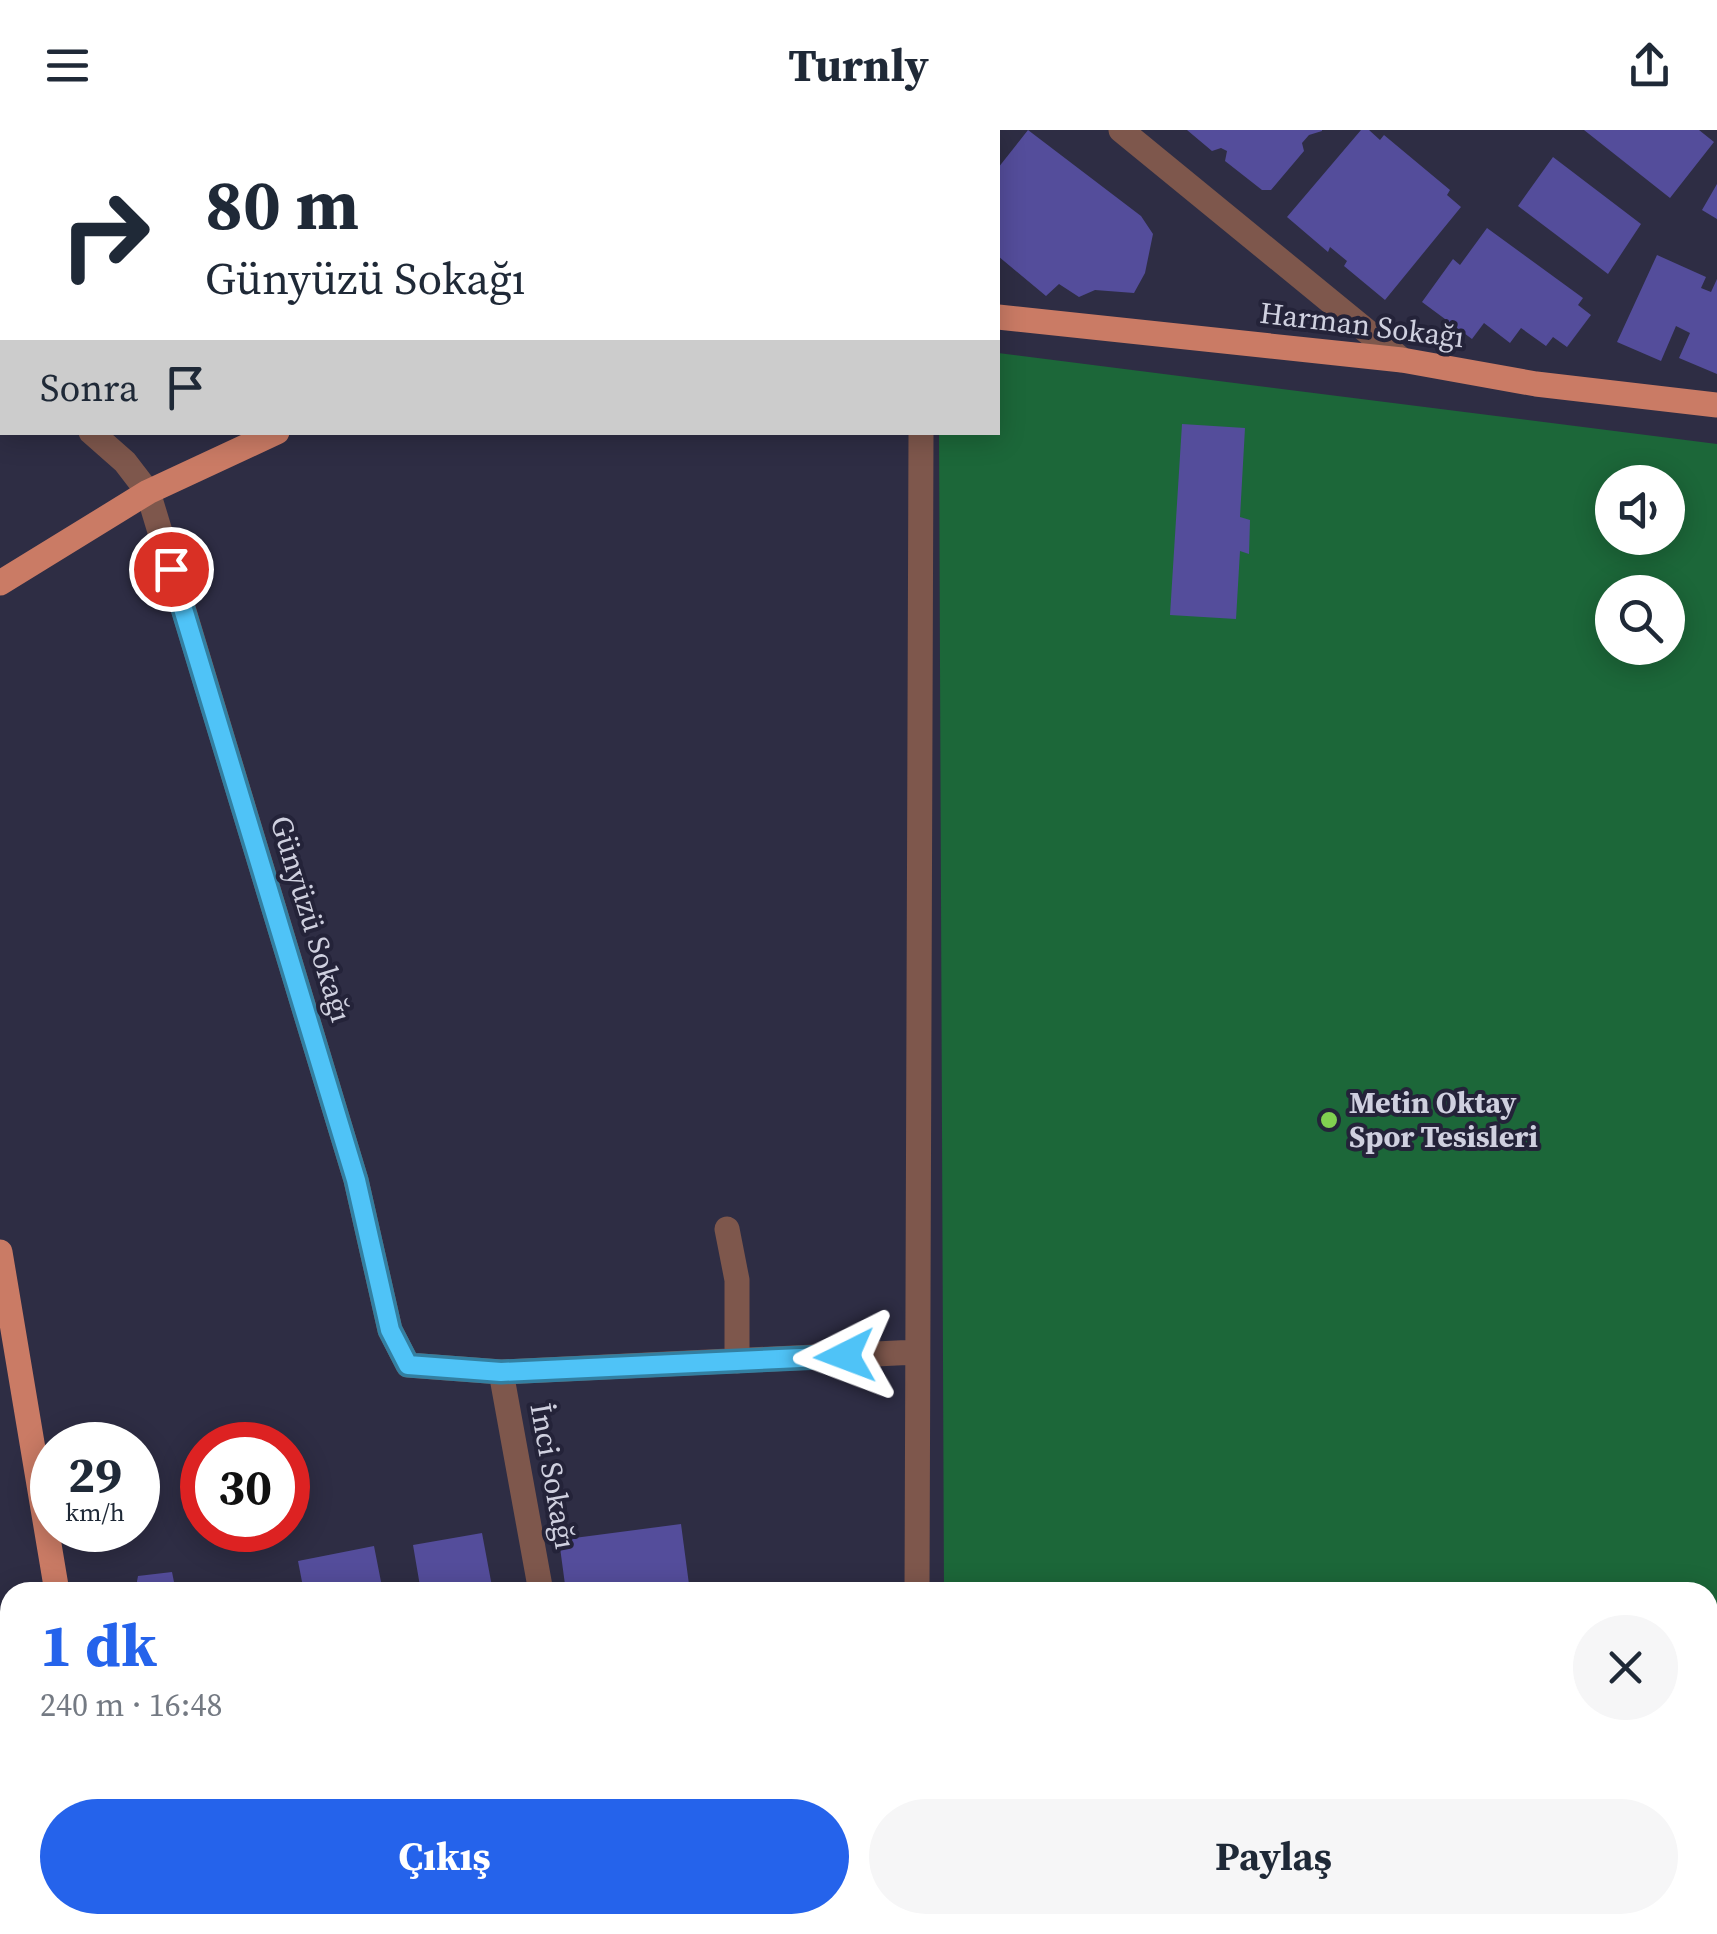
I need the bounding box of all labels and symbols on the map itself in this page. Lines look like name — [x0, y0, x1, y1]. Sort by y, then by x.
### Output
street label: Harman Sokağı — [1258, 292, 1467, 357]
pin — [129, 527, 214, 612]
street label: Günyüzü Sokağı — [261, 811, 362, 1027]
place label: Metin Oktay Spor Tesisleri — [1349, 1082, 1538, 1157]
marker: Metin Oktay Spor Tesisleri — [1318, 1109, 1340, 1131]
position arrow — [793, 1304, 897, 1408]
street label: İnci Sokağı — [521, 1400, 586, 1552]
speed limit sign: 30 — [180, 1422, 310, 1552]

